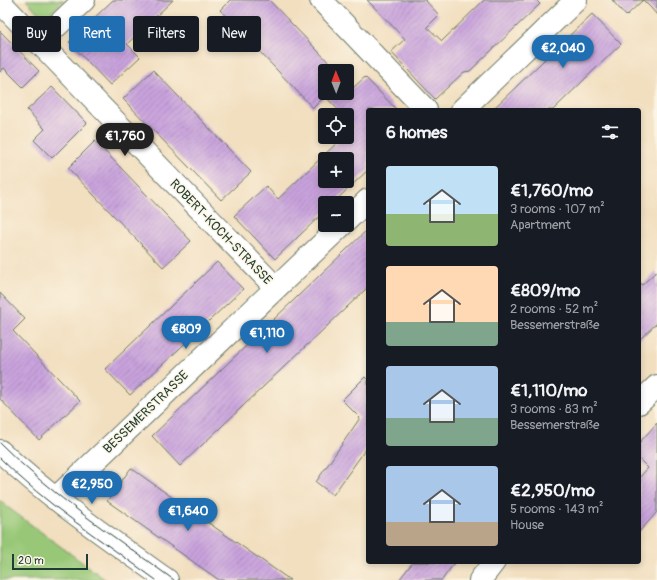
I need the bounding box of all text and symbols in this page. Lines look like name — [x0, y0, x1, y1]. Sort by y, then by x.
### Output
chip: Buy — [12, 16, 61, 52]
chip: Rent — [69, 16, 125, 52]
chip: Filters — [133, 16, 199, 52]
chip: New — [207, 16, 261, 52]
pin: €2,040 — [530, 35, 596, 69]
text: €2,040 — [541, 40, 585, 56]
north arrow — [318, 64, 354, 100]
map controls — [318, 64, 354, 232]
button: locate — [318, 108, 354, 144]
icon: filters — [599, 121, 621, 143]
text: 6 homes — [386, 122, 447, 143]
pin: €1,760 — [92, 123, 158, 157]
text: €1,760 — [105, 128, 145, 144]
button: + — [318, 152, 354, 188]
street label: ROBERT-KOCH-STRASSE — [166, 176, 276, 288]
text: €1,760/mo — [510, 180, 593, 201]
icon: home — [418, 182, 466, 230]
button: − — [318, 196, 354, 232]
text: 3 rooms · 107 m² — [510, 201, 605, 217]
text: Apartment — [510, 217, 571, 233]
text: €809/mo — [510, 280, 580, 301]
icon: home — [418, 282, 466, 330]
text: 2 rooms · 52 m² — [510, 301, 598, 317]
pin: €809 — [162, 316, 210, 350]
text: Bessemerstraße — [510, 317, 600, 333]
pin: €1,110 — [234, 320, 300, 354]
text: €809 — [171, 321, 201, 337]
text: €1,110 — [249, 325, 285, 341]
street label: BESSEMERSTRASSE — [100, 367, 192, 457]
text: €1,110/mo — [510, 380, 587, 401]
icon: home — [418, 382, 466, 430]
text: 3 rooms · 83 m² — [510, 401, 598, 417]
text: Bessemerstraße — [510, 417, 600, 433]
pin: €2,950 — [59, 471, 125, 505]
text: €2,950 — [71, 476, 113, 492]
text: €2,950/mo — [510, 480, 595, 501]
icon: home — [418, 482, 466, 530]
pin: €1,640 — [155, 498, 221, 532]
text: 5 rooms · 143 m² — [510, 501, 604, 517]
text: €1,640 — [168, 503, 208, 519]
text: House — [510, 517, 544, 533]
scale bar — [12, 552, 88, 571]
text: 20 m — [18, 554, 44, 567]

